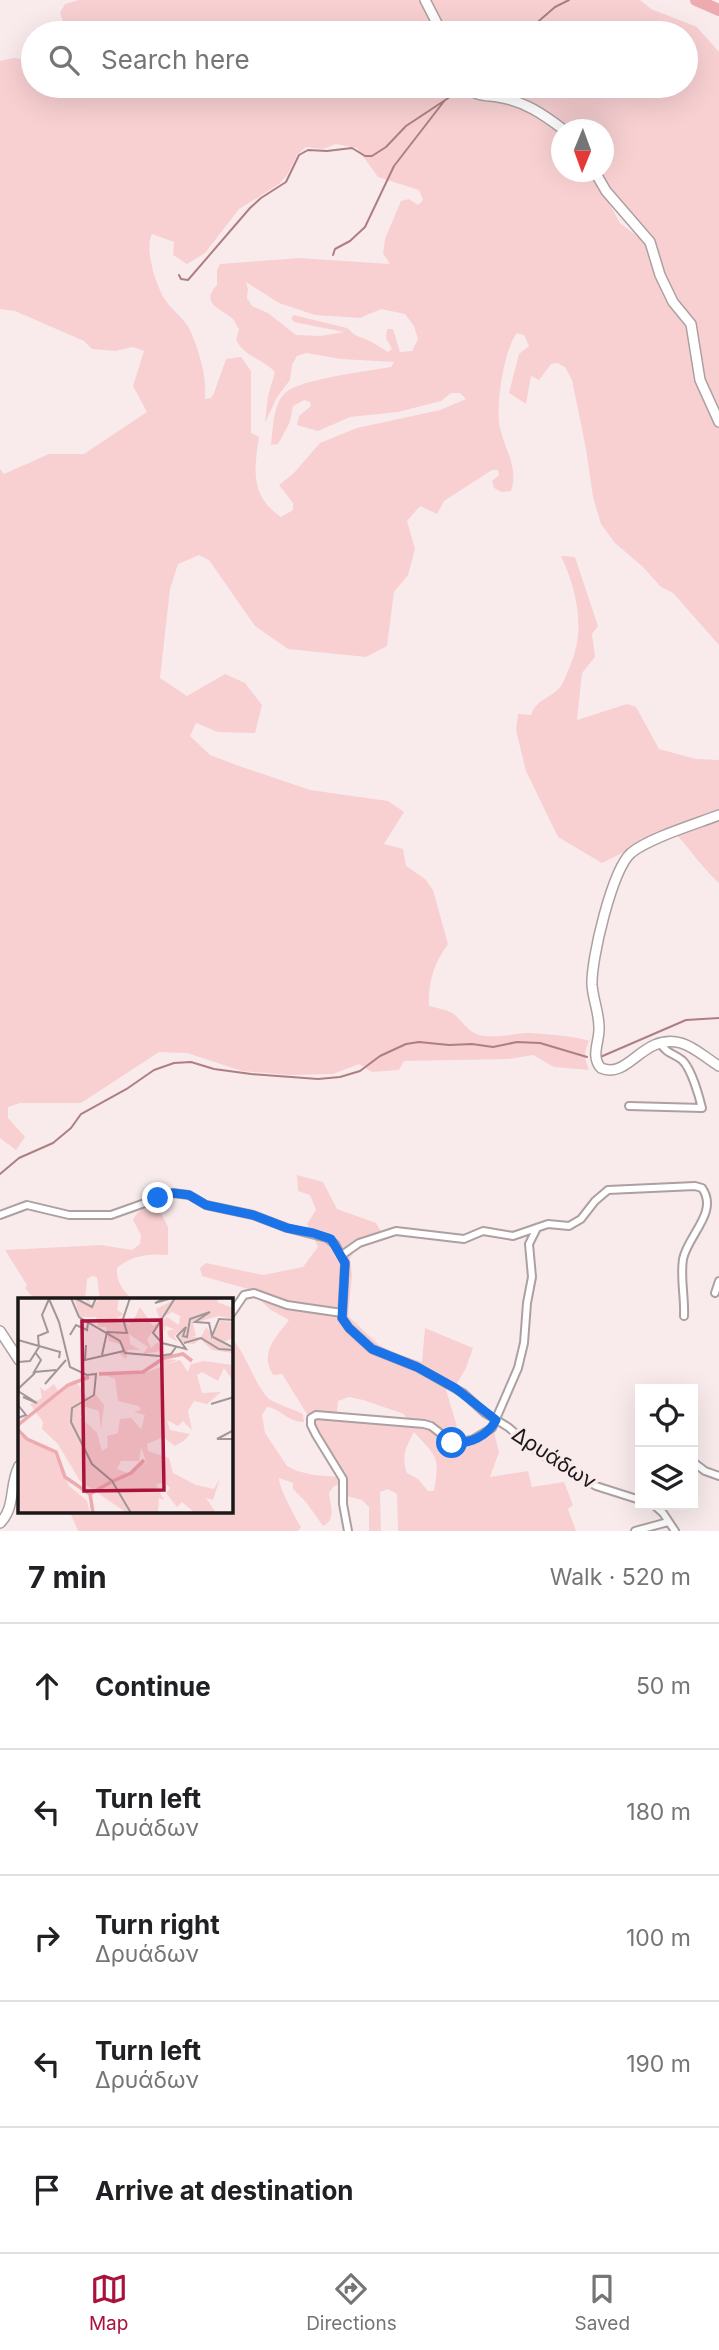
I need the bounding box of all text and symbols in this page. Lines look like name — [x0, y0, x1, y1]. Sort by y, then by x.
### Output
search box — [21, 21, 698, 98]
icon: search — [45, 41, 83, 79]
text: Search here — [101, 44, 250, 75]
north arrow — [551, 119, 614, 182]
route end — [142, 1182, 173, 1213]
inset map — [18, 1298, 233, 1514]
map controls — [635, 1384, 698, 1510]
button: locate — [635, 1384, 698, 1447]
street label: Δρυάδων — [508, 1421, 601, 1494]
route start — [436, 1427, 467, 1458]
button: layers — [635, 1447, 698, 1510]
text: 7 min — [28, 1559, 107, 1595]
text: Walk · 520 m — [550, 1563, 691, 1591]
icon: ahead — [28, 1667, 66, 1705]
text: Continue — [95, 1671, 211, 1702]
text: 50 m — [636, 1672, 691, 1700]
text: Turn left — [95, 1783, 201, 1814]
icon: left — [28, 1793, 66, 1831]
text: 180 m — [626, 1798, 691, 1826]
text: Δρυάδων — [95, 1814, 199, 1842]
text: Turn right — [95, 1909, 220, 1940]
icon: right — [28, 1919, 66, 1957]
text: 100 m — [626, 1924, 691, 1952]
text: Δρυάδων — [95, 1940, 199, 1968]
text: Turn left — [95, 2035, 201, 2066]
icon: left — [28, 2045, 66, 2083]
text: 190 m — [626, 2050, 691, 2078]
text: Δρυάδων — [95, 2066, 199, 2094]
icon: arrive — [28, 2171, 66, 2209]
text: Arrive at destination — [95, 2175, 354, 2206]
tab: Map — [89, 2270, 128, 2335]
tab: Directions — [306, 2270, 397, 2335]
tab: Saved — [574, 2270, 630, 2335]

